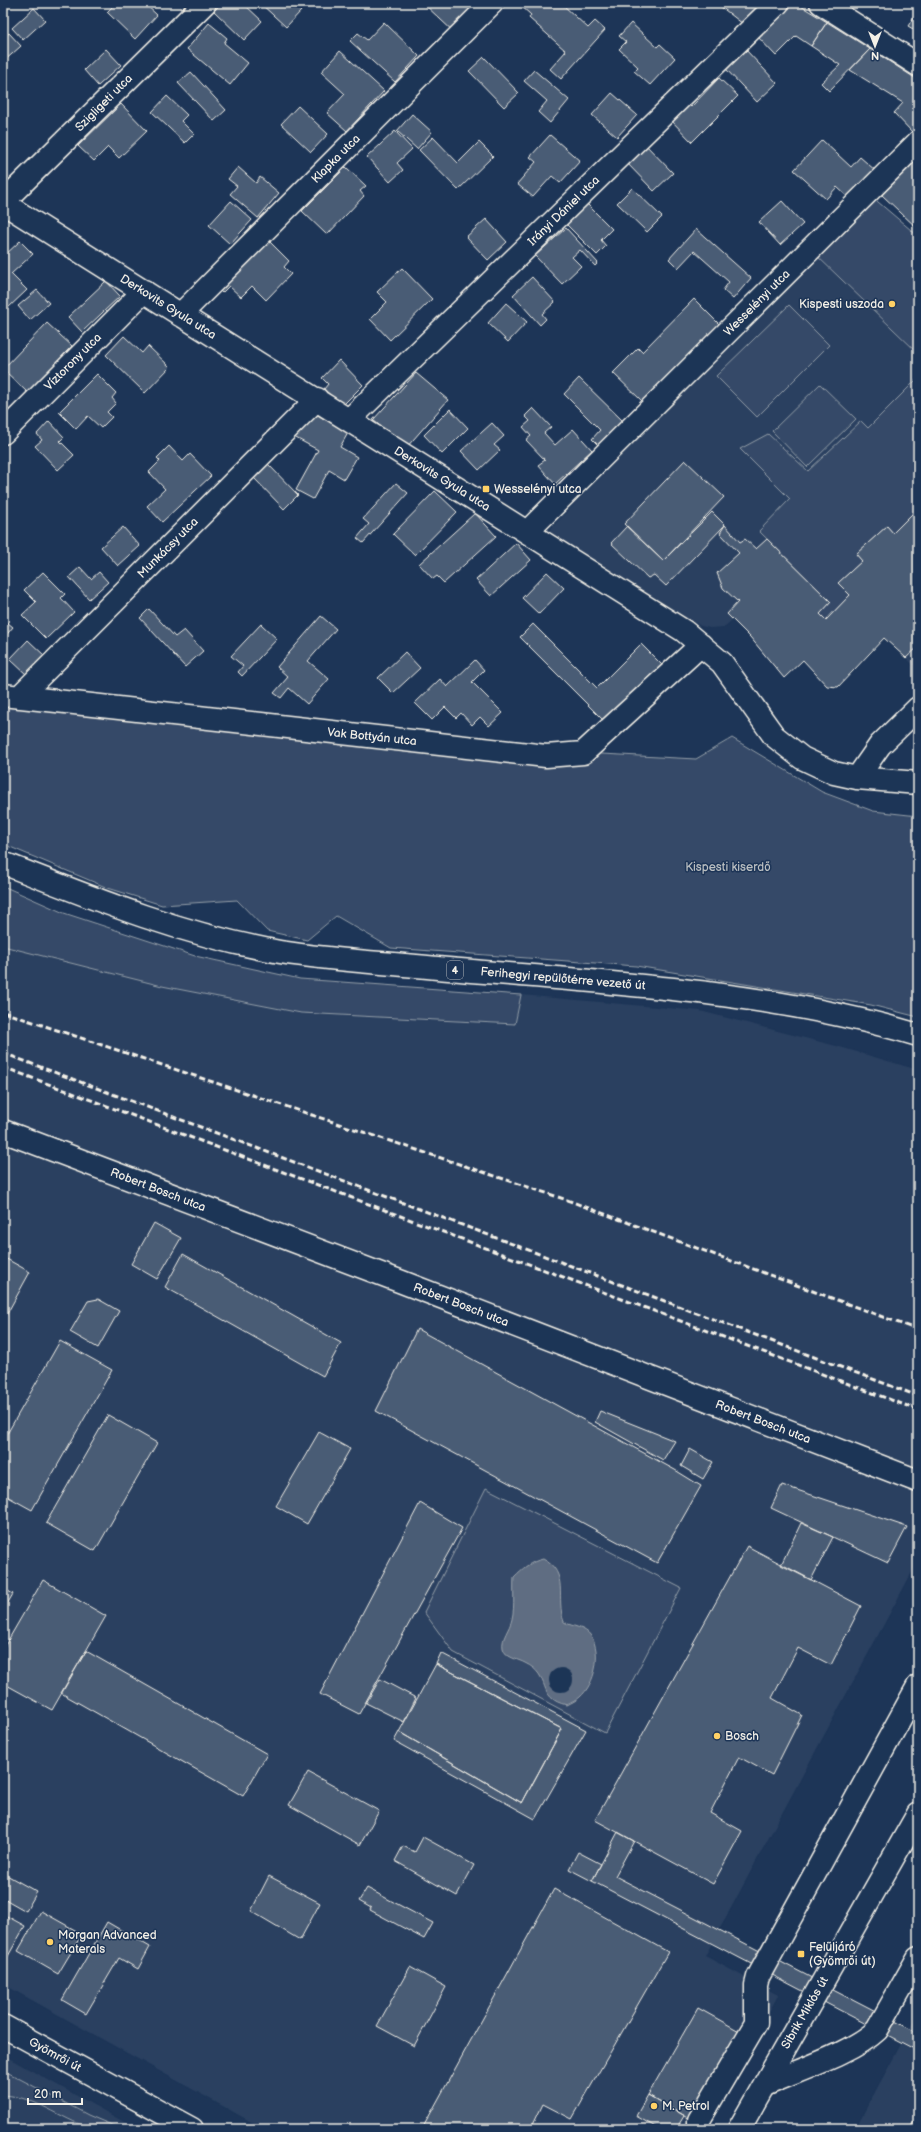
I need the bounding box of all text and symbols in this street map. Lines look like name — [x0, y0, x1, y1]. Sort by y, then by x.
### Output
north arrow — [855, 26, 895, 66]
text: N — [871, 49, 879, 62]
street label: Szigligeti utca — [72, 71, 136, 135]
street label: Klapka utca — [308, 131, 364, 187]
street label: Irányi Dániel utca — [525, 173, 603, 249]
street label: Wesselényi utca — [721, 267, 793, 339]
street label: Derkovits Gyula utca — [117, 271, 219, 343]
place label: Kispesti uszoda — [799, 297, 884, 312]
marker: Kispesti uszoda — [887, 299, 897, 309]
street label: Víztorony utca — [41, 330, 105, 394]
street label: Derkovits Gyula utca — [391, 443, 493, 515]
place label: Wesselényi utca — [494, 482, 582, 497]
marker: Wesselényi utca — [481, 484, 491, 494]
street label: Munkácsy utca — [134, 514, 202, 582]
street label: Vak Bottyán utca — [327, 725, 418, 749]
park label: Kispesti kiserdő — [685, 860, 771, 875]
road number: 4 — [447, 961, 463, 979]
street label: Ferihegyi repülőtérre vezető út — [480, 964, 646, 994]
street label: Robert Bosch utca — [108, 1165, 208, 1215]
street label: Robert Bosch utca — [411, 1280, 511, 1330]
street label: Robert Bosch utca — [713, 1397, 813, 1447]
place label: Bosch — [725, 1729, 759, 1744]
marker: Bosch — [712, 1731, 722, 1741]
place label: Morgan Advanced Materals — [58, 1928, 157, 1957]
marker: Morgan Advanced Materals — [45, 1937, 55, 1947]
place label: Felüljáró (Gyömrői út) — [809, 1940, 876, 1969]
marker: Felüljáró (Gyömrői út) — [796, 1949, 806, 1959]
street label: Sibrik Miklós út — [778, 1974, 832, 2052]
street label: Gyömrői út — [26, 2034, 84, 2076]
scale bar — [28, 2080, 82, 2106]
text: 20 m — [34, 2087, 61, 2102]
place label: M. Petrol — [662, 2099, 709, 2114]
marker: M. Petrol — [649, 2101, 659, 2111]

